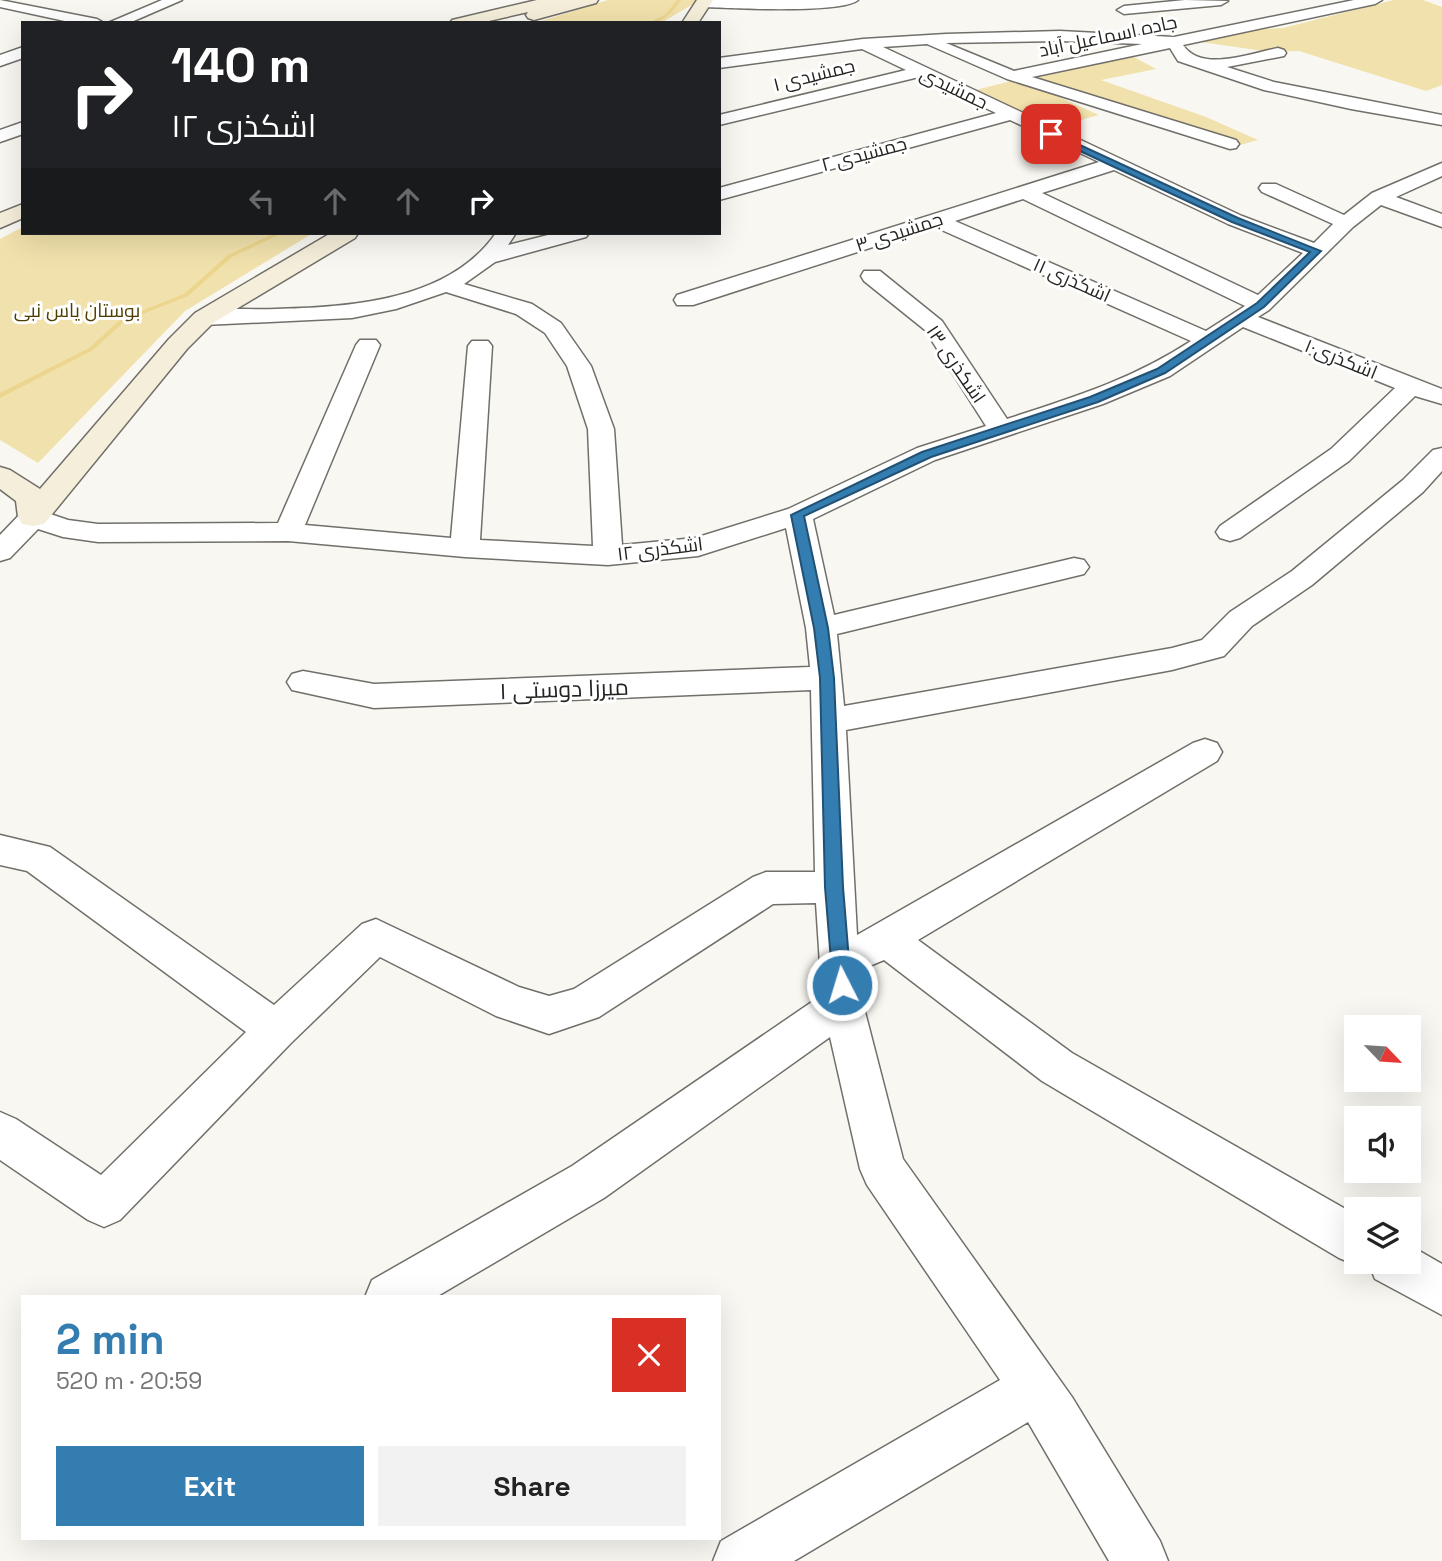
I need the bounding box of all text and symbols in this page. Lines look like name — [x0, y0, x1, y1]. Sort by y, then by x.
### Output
street label: جاده اسماعیل آباد — [1037, 9, 1179, 63]
text: 140 m — [171, 34, 310, 96]
icon: right — [56, 49, 147, 140]
street label: جمشیدی ۱ — [771, 53, 857, 97]
street label: جمشیدی — [916, 61, 992, 115]
pin — [1021, 104, 1081, 164]
text: اشکذری ۱۲ — [171, 106, 316, 146]
icon: arrive — [1032, 115, 1070, 153]
street label: جمشیدی ۲ — [819, 131, 909, 177]
icon: left — [243, 182, 281, 220]
icon: ahead — [316, 182, 354, 220]
icon: ahead — [389, 182, 427, 220]
icon: right — [462, 182, 500, 220]
street label: جمشیدی ۳ — [852, 206, 946, 258]
street label: اشکذری ۱۱ — [1029, 252, 1115, 308]
park label: بوستان یاس نبی — [14, 298, 140, 323]
street label: اشکذری ۱۳ — [921, 320, 991, 408]
street label: اشکذری۱۰ — [1301, 333, 1381, 385]
street label: اشکذری ۱۲ — [616, 531, 704, 567]
street label: میرزا دوستی ۱ — [499, 672, 629, 706]
position arrow — [805, 948, 879, 1022]
north arrow — [1344, 1015, 1421, 1092]
map controls — [1344, 1015, 1421, 1274]
button: sound — [1344, 1106, 1421, 1183]
button: layers — [1344, 1197, 1421, 1274]
text: 2 min — [56, 1313, 165, 1366]
button: close — [612, 1318, 686, 1392]
text: 520 m · 20:59 — [56, 1366, 202, 1396]
button: Exit — [56, 1446, 364, 1526]
button: Share — [378, 1446, 686, 1526]

